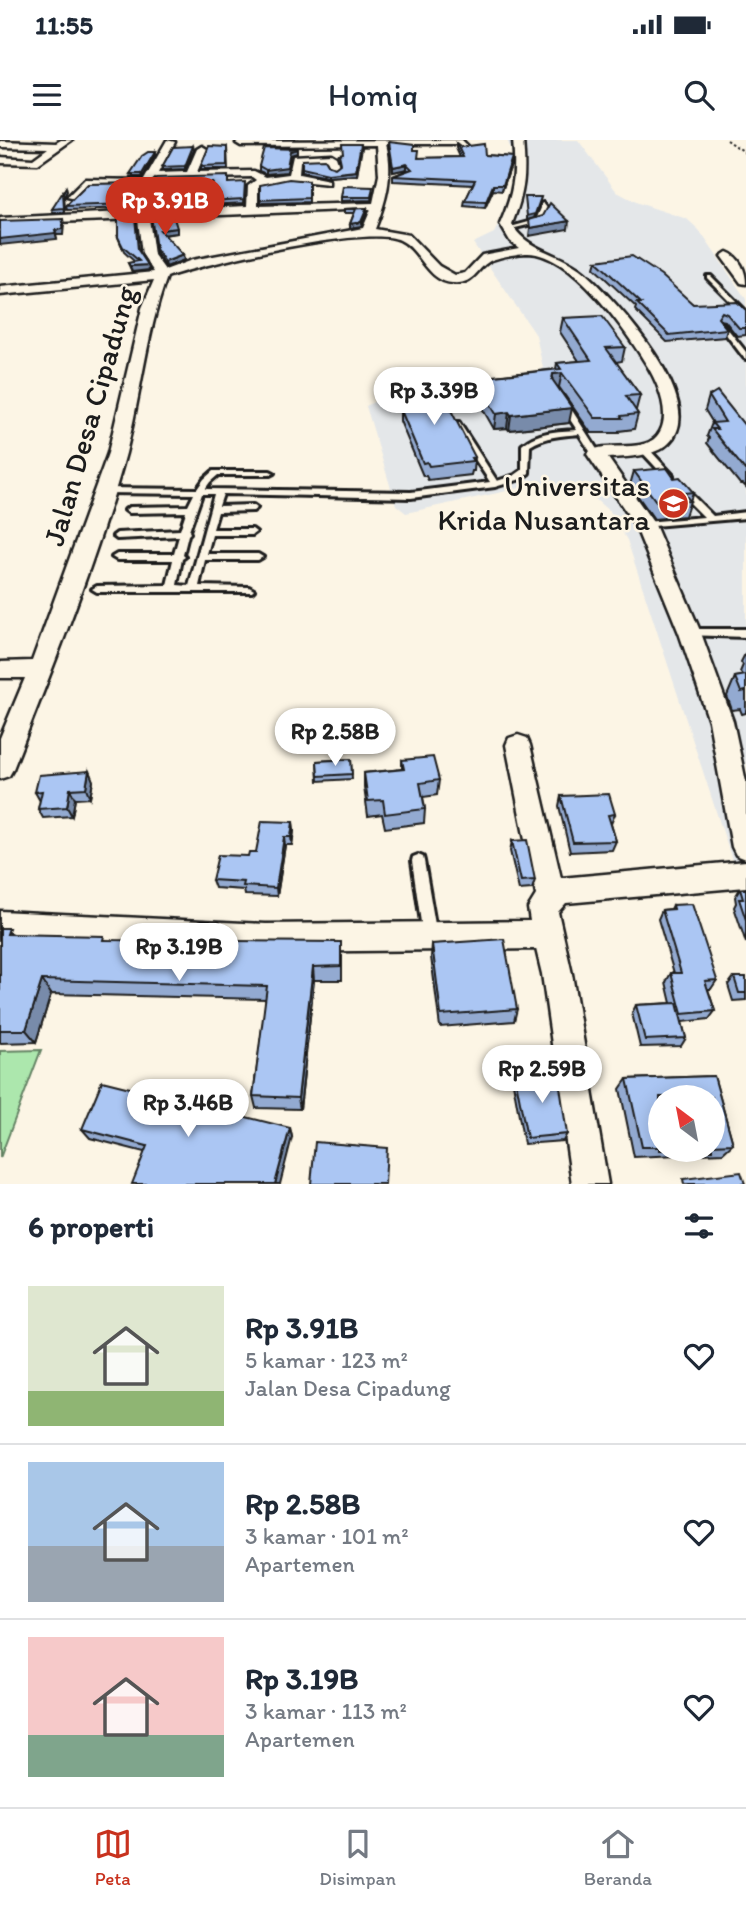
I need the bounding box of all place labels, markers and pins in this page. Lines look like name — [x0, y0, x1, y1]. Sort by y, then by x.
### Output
pin: Rp 3.91B — [93, 178, 237, 237]
pin: Rp 3.39B — [362, 368, 506, 427]
place label: Universitas Krida Nusantara — [438, 467, 650, 538]
school or university icon: Universitas Krida Nusantara — [656, 486, 690, 520]
pin: Rp 2.58B — [263, 708, 407, 768]
pin: Rp 3.19B — [107, 924, 251, 983]
pin: Rp 2.59B — [470, 1046, 614, 1105]
pin: Rp 3.46B — [116, 1080, 260, 1139]

